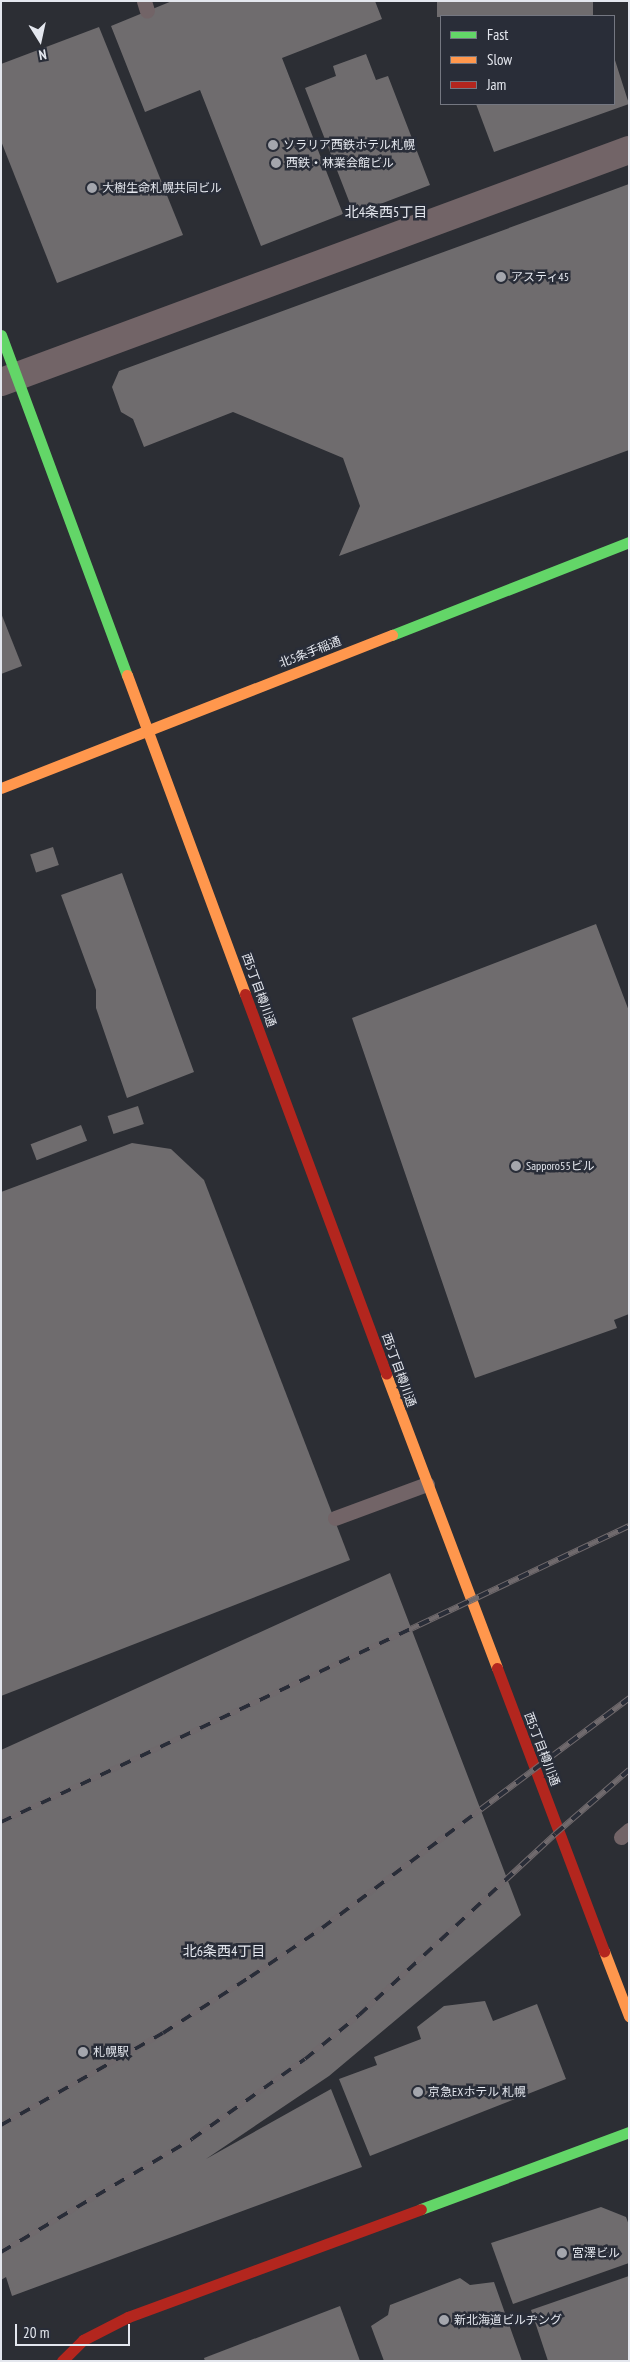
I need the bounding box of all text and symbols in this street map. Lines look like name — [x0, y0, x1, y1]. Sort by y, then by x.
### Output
north arrow — [15, 15, 65, 65]
legend — [440, 15, 615, 105]
text: Fast — [487, 25, 508, 44]
text: N — [37, 45, 48, 64]
text: Slow — [487, 50, 512, 69]
text: Jam — [487, 75, 506, 94]
place label: ソラリア西鉄ホテル札幌 — [283, 138, 415, 152]
marker: ソラリア西鉄ホテル札幌 — [267, 139, 279, 151]
place label: 西鉄・林業会館ビル — [286, 156, 394, 170]
marker: 西鉄・林業会館ビル — [270, 157, 282, 169]
place label: 大樹生命札幌共同ビル — [102, 181, 222, 195]
marker: 大樹生命札幌共同ビル — [86, 182, 98, 194]
district label: 北4条西5丁目 — [345, 204, 427, 220]
place label: アスティ45 — [511, 270, 570, 284]
marker: アスティ45 — [495, 271, 507, 283]
street label: 北5条手稲通 — [277, 634, 343, 670]
street label: 西5丁目樽川通 — [239, 951, 279, 1029]
place label: Sapporo55ビル — [526, 1159, 595, 1173]
marker: Sapporo55ビル — [510, 1160, 522, 1172]
street label: 西5丁目樽川通 — [379, 1331, 419, 1409]
street label: 西5丁目樽川通 — [521, 1710, 563, 1788]
district label: 北6条西4丁目 — [183, 1943, 265, 1959]
place label: 札幌駅 — [93, 2045, 129, 2059]
marker: 札幌駅 — [77, 2046, 89, 2058]
place label: 京急EXホテル 札幌 — [428, 2085, 526, 2099]
marker: 京急EXホテル 札幌 — [412, 2086, 424, 2098]
place label: 宮澤ビル — [572, 2246, 620, 2260]
marker: 宮澤ビル — [556, 2247, 568, 2259]
place label: 新北海道ビルヂング — [454, 2313, 562, 2327]
scale bar — [18, 2314, 132, 2346]
marker: 新北海道ビルヂング — [438, 2314, 450, 2326]
text: 20 m — [23, 2323, 49, 2342]

